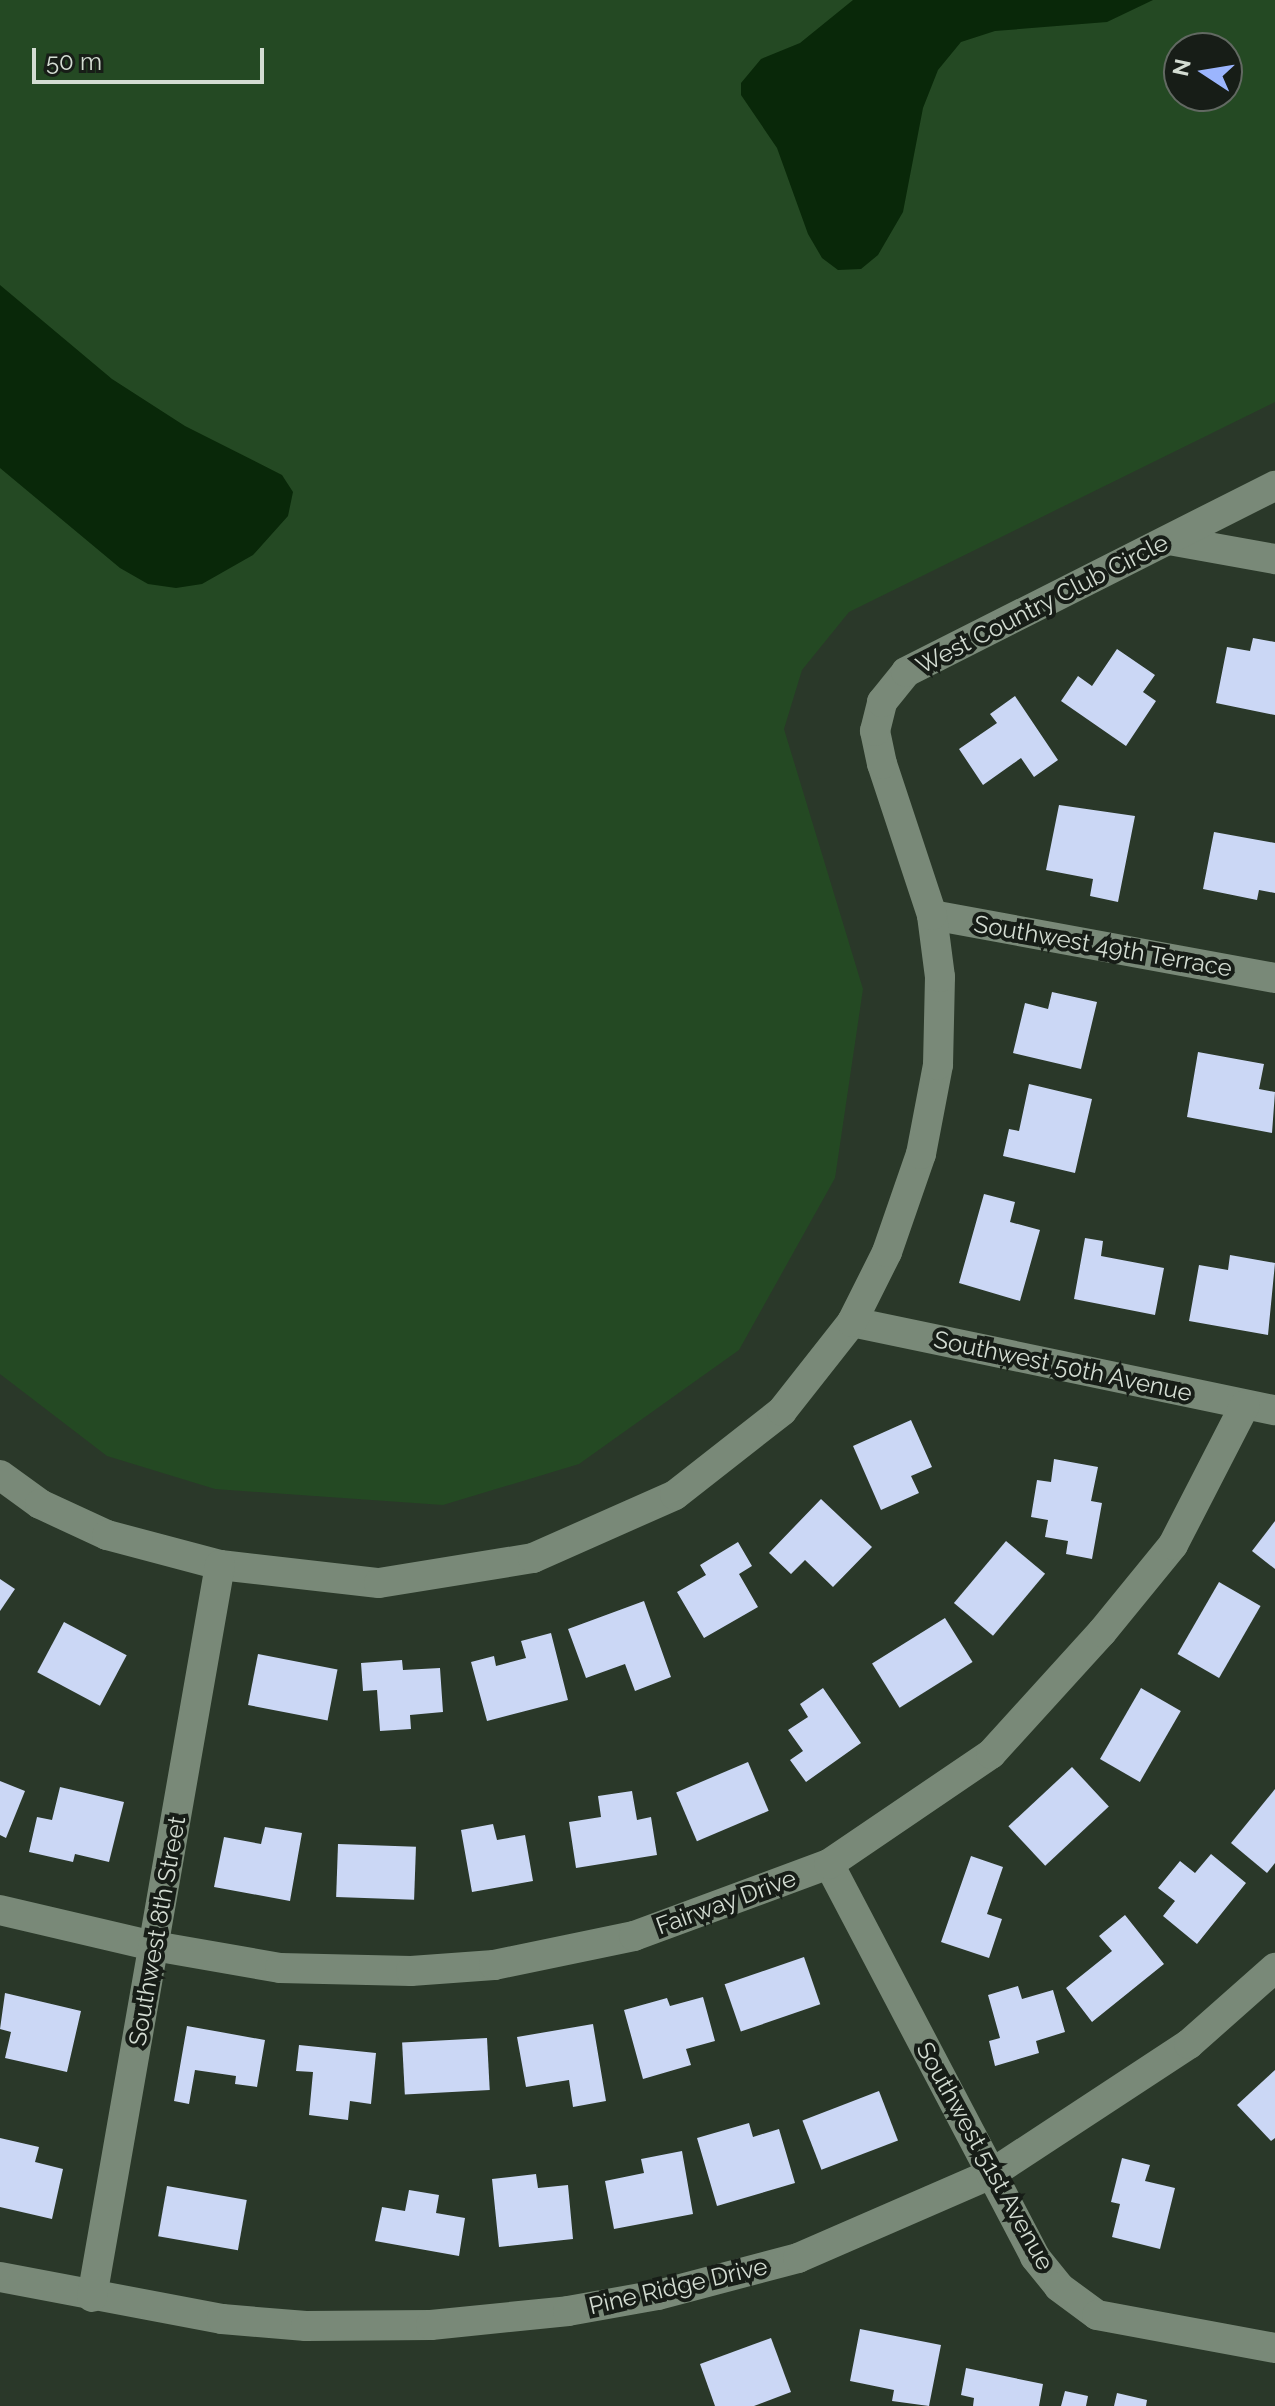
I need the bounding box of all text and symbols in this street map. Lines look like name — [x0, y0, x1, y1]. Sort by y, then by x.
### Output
scale bar — [36, 32, 268, 82]
north arrow — [1163, 32, 1243, 112]
text: 50 m — [46, 47, 102, 76]
text: N — [1167, 57, 1196, 78]
street label: West Country Club Circle — [911, 528, 1173, 680]
street label: Southwest 49th Terrace — [971, 909, 1235, 983]
street label: Southwest 50th Avenue — [931, 1324, 1195, 1408]
street label: Southwest 8th Street — [123, 1814, 191, 2048]
street label: Fairway Drive — [652, 1863, 800, 1941]
street label: Southwest 51st Avenue — [910, 2037, 1060, 2275]
street label: Pine Ridge Drive — [586, 2251, 770, 2321]

